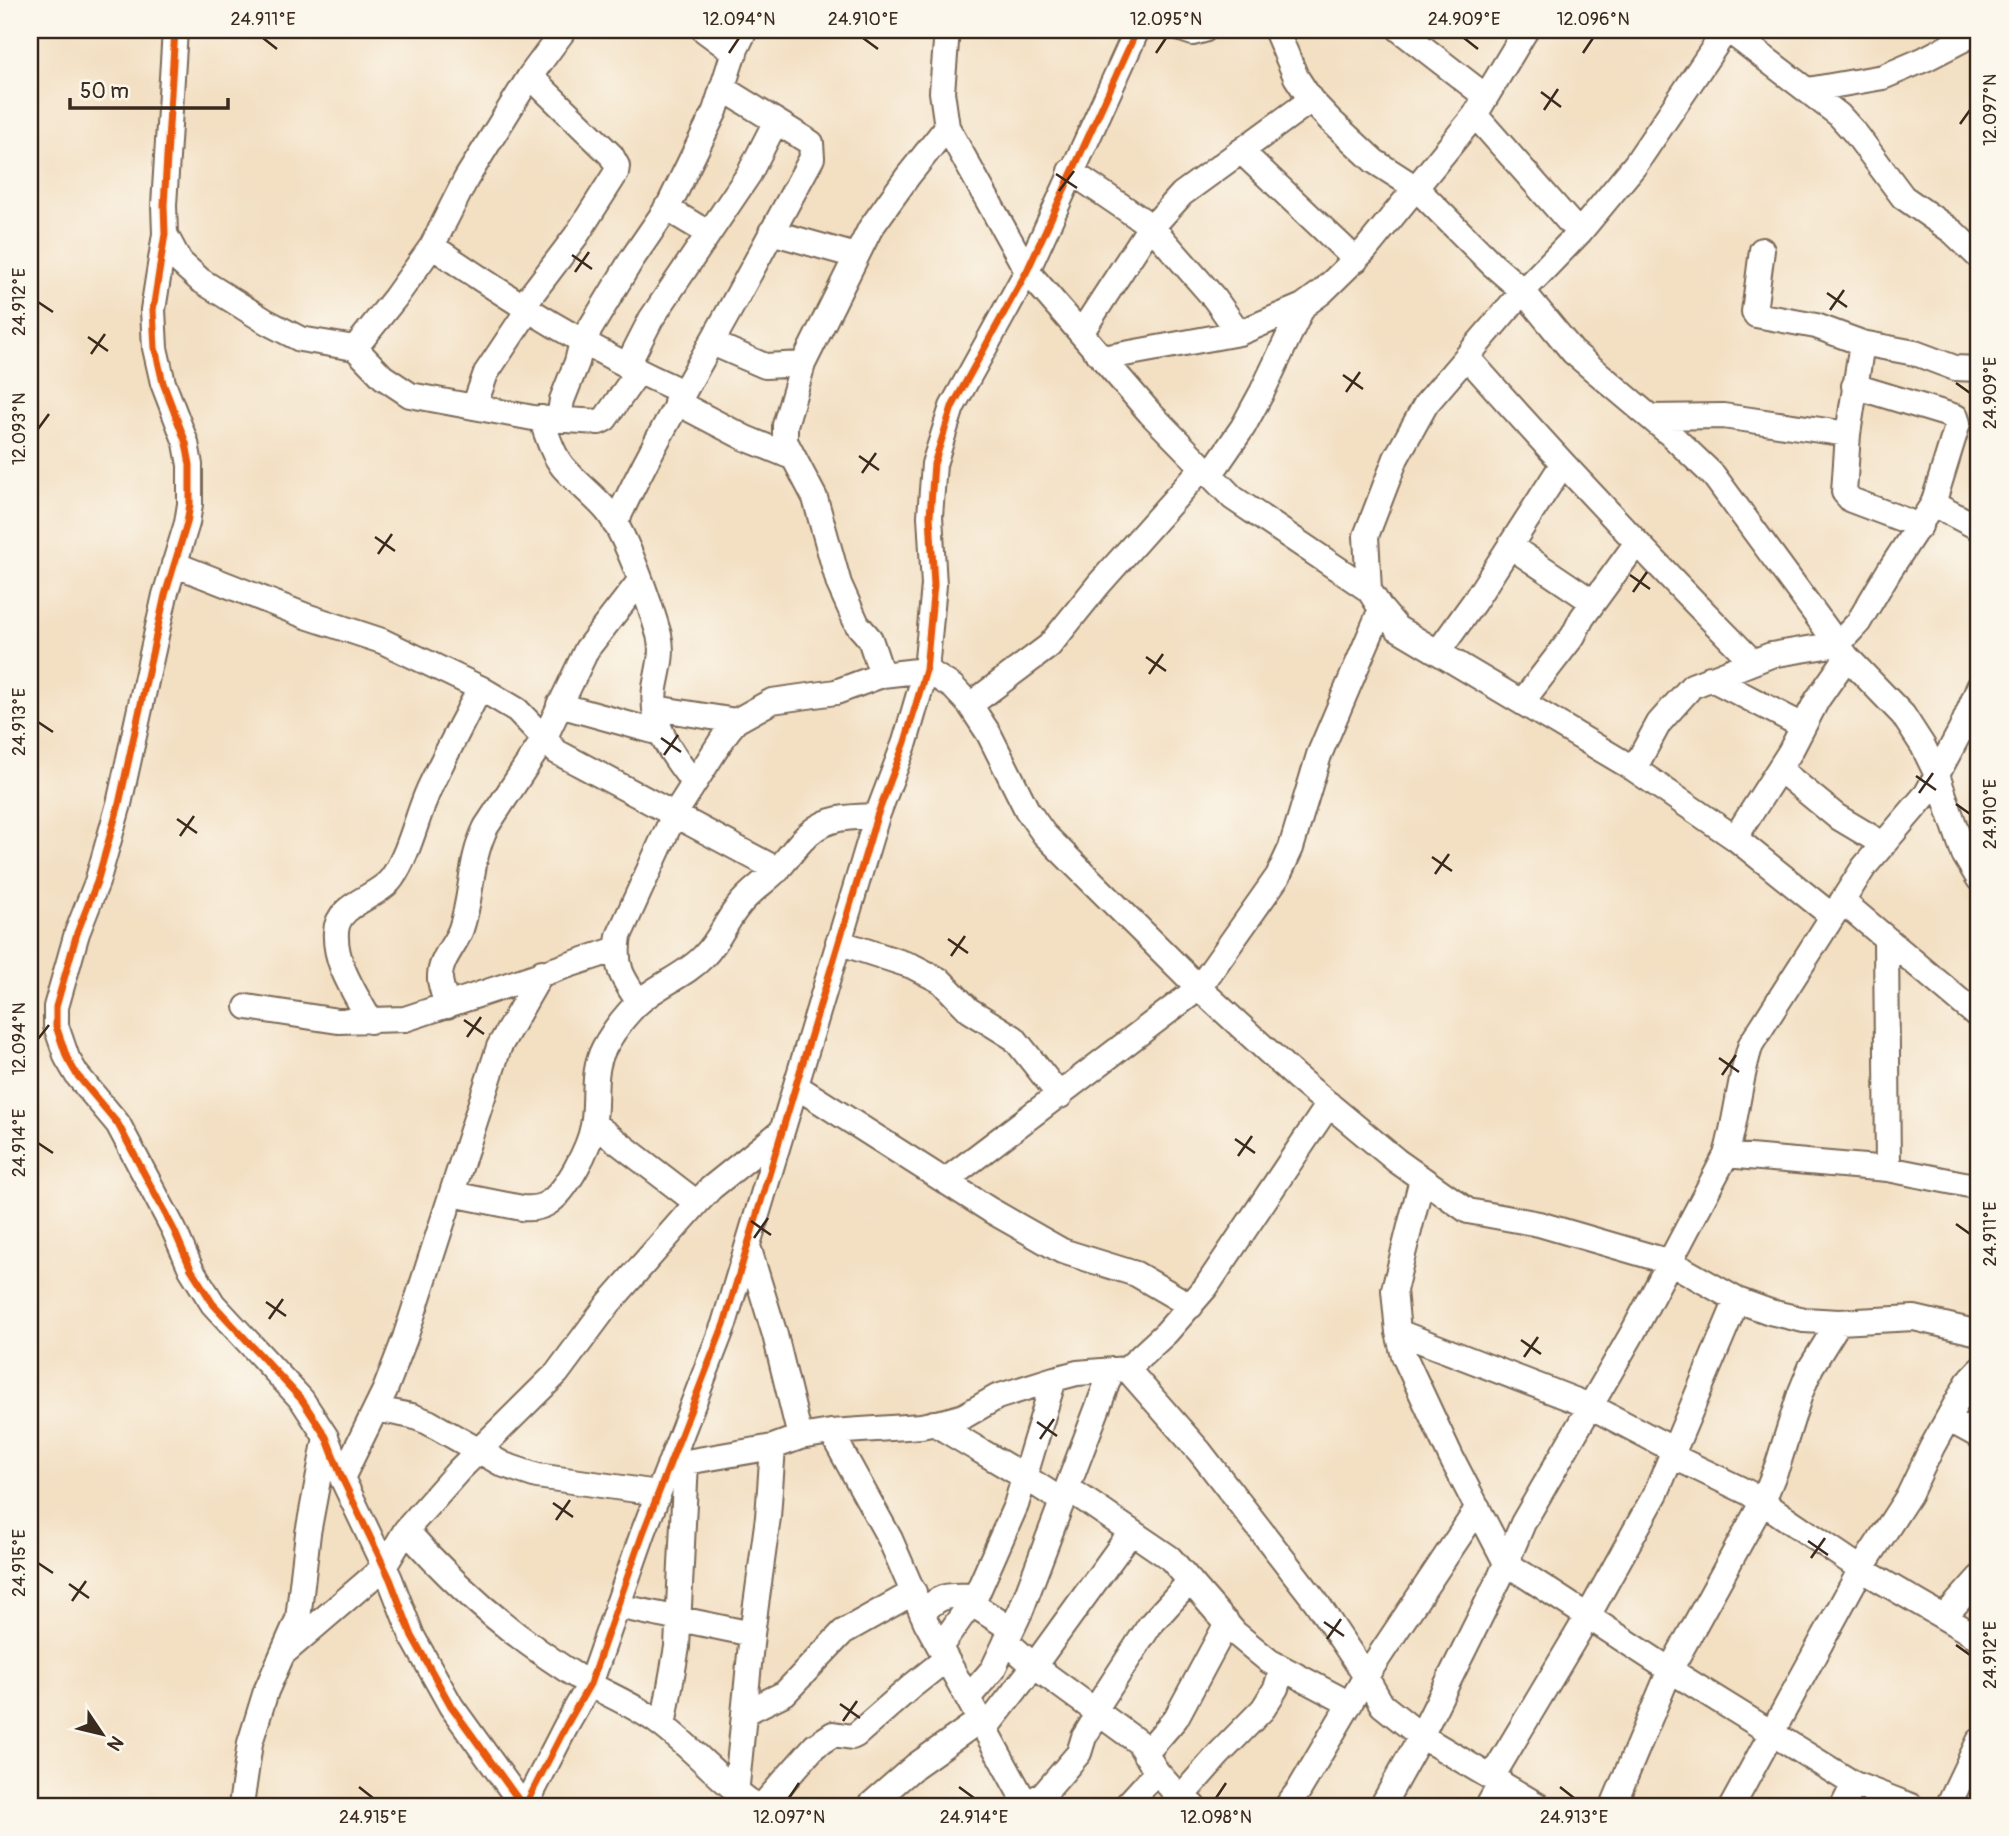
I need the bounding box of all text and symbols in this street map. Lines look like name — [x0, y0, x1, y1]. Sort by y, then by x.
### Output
text: 24.911°E — [230, 8, 296, 31]
text: 12.094°N — [702, 8, 776, 31]
text: 24.910°E — [828, 8, 898, 31]
text: 12.095°N — [1130, 8, 1202, 31]
text: 24.909°E — [1428, 8, 1500, 31]
text: 12.096°N — [1556, 8, 1630, 31]
scale bar — [70, 66, 228, 110]
text: 12.097°N — [1979, 74, 2002, 146]
text: 50 m — [80, 78, 129, 105]
text: 24.912°E — [8, 268, 31, 336]
text: 24.909°E — [1979, 357, 2002, 429]
text: 12.093°N — [8, 393, 31, 465]
text: 24.913°E — [8, 688, 31, 756]
text: 24.910°E — [1979, 779, 2002, 849]
text: 12.094°N — [8, 1002, 31, 1076]
text: 24.914°E — [8, 1109, 31, 1177]
text: 24.911°E — [1979, 1201, 2002, 1267]
text: 24.915°E — [8, 1529, 31, 1597]
text: 24.912°E — [1979, 1621, 2002, 1689]
north arrow — [66, 1700, 136, 1770]
text: N — [102, 1731, 129, 1755]
text: 24.915°E — [339, 1806, 407, 1829]
text: 12.097°N — [753, 1806, 825, 1829]
text: 24.914°E — [940, 1806, 1008, 1829]
text: 12.098°N — [1180, 1806, 1252, 1829]
text: 24.913°E — [1540, 1806, 1608, 1829]

